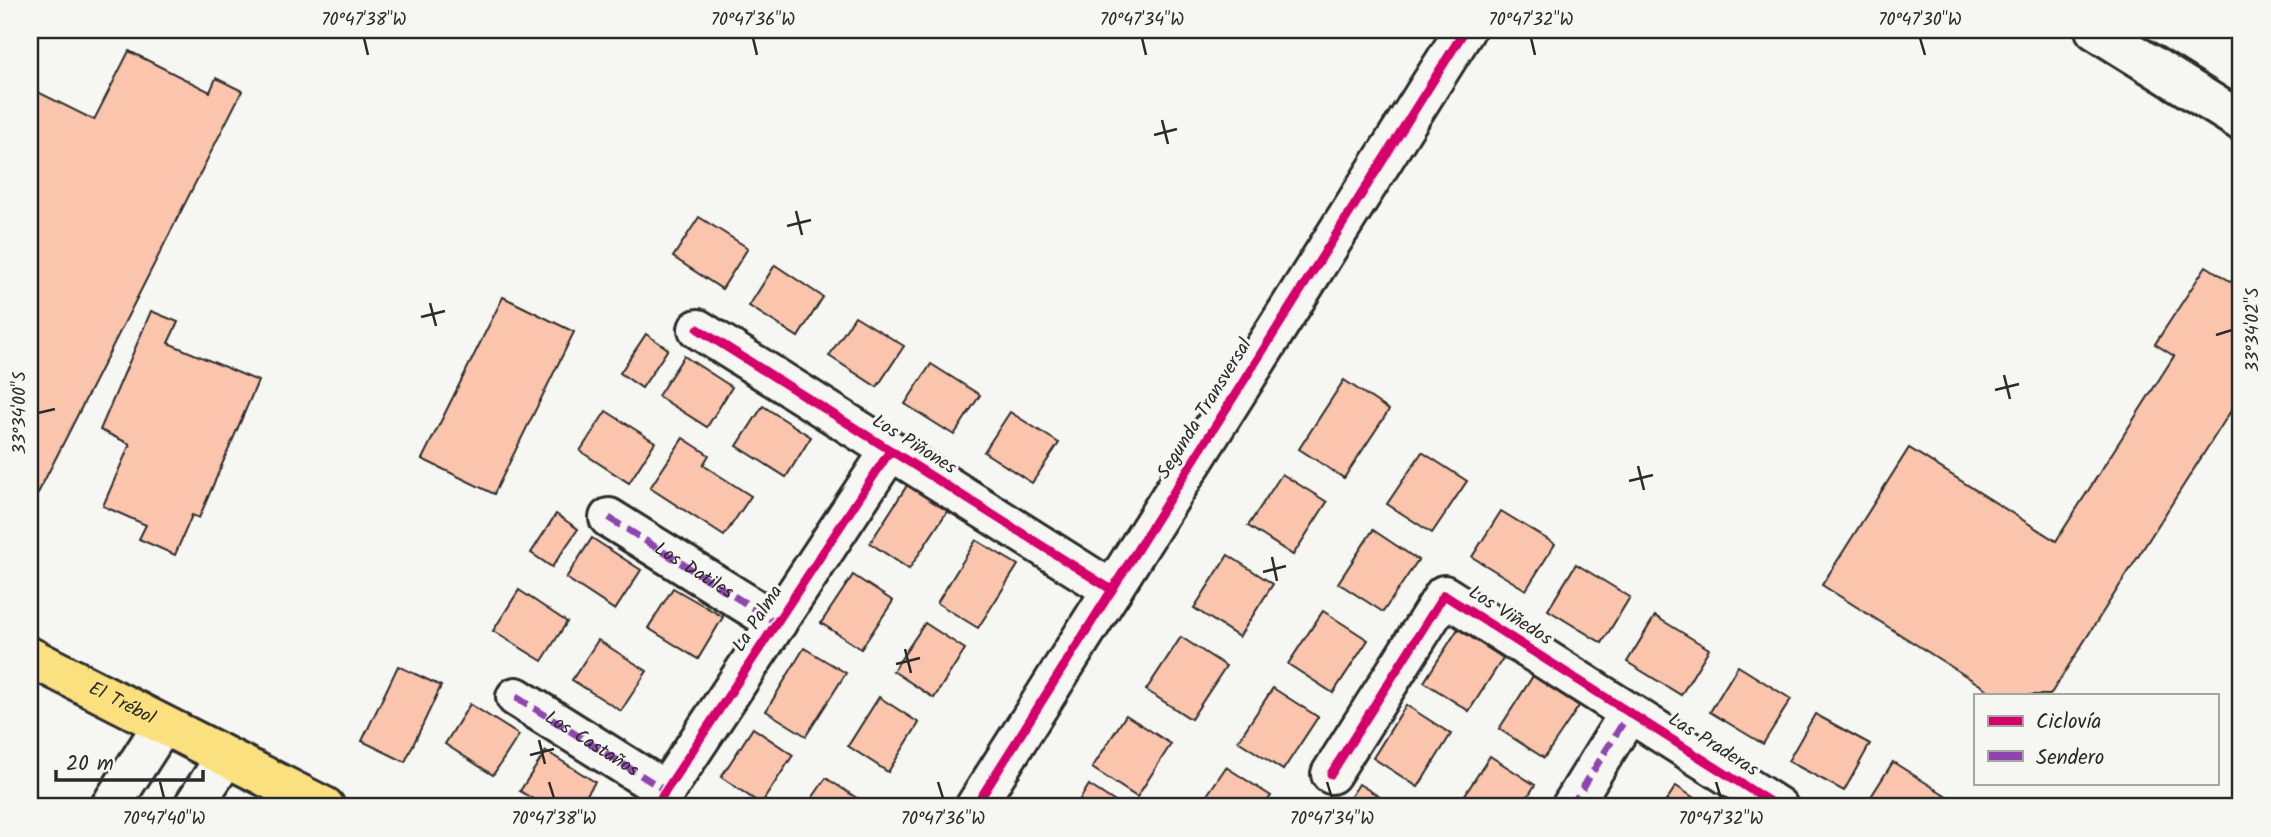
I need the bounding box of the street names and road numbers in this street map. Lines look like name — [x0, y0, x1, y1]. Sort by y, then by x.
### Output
street label: Segunda Transversal — [1150, 332, 1261, 485]
street label: Los Piñones — [866, 407, 962, 483]
street label: Los Datiles — [648, 535, 740, 607]
street label: Los Viñedos — [1462, 578, 1558, 654]
street label: La Palma — [725, 579, 791, 659]
street label: El Trébol — [83, 674, 161, 733]
street label: Los Castaños — [538, 703, 644, 785]
street label: Las Praderas — [1662, 705, 1764, 785]

